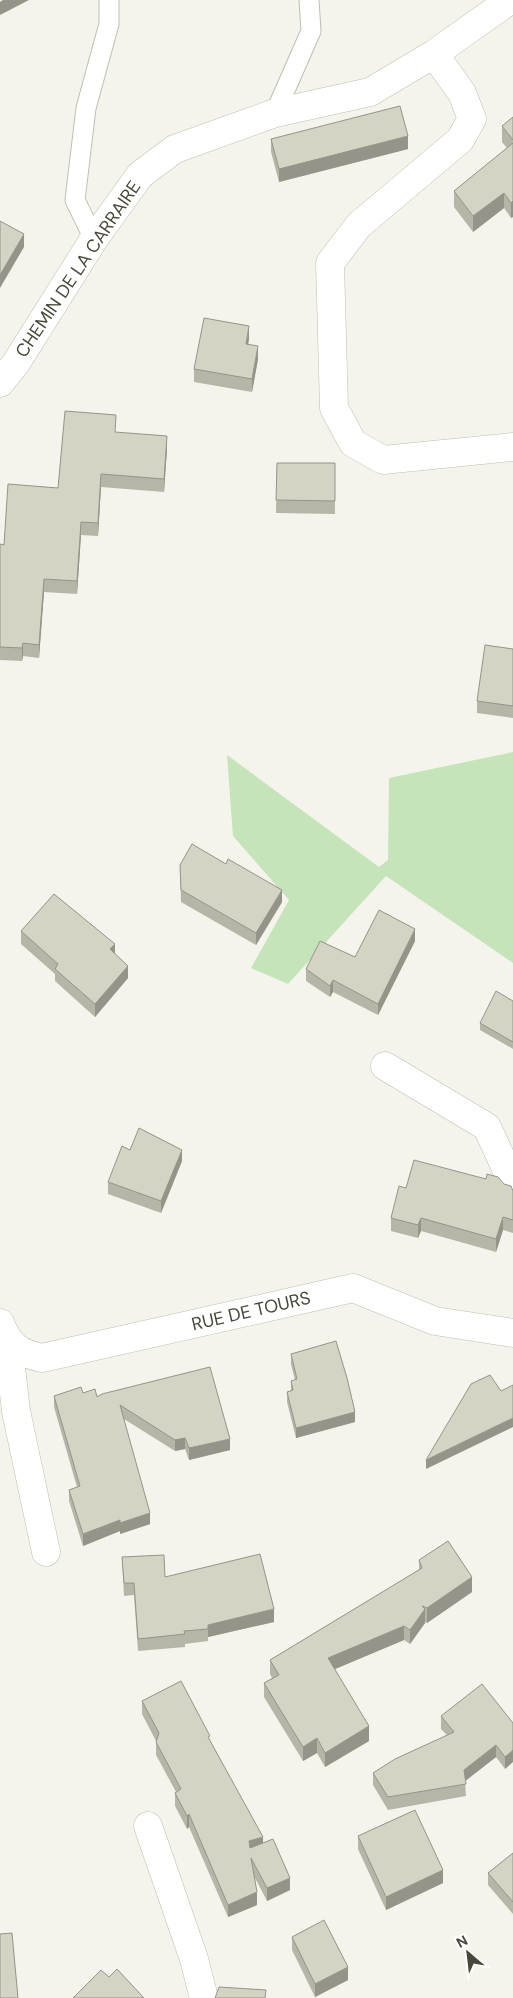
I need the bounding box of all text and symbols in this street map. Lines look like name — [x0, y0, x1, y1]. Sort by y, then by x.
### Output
street label: CHEMIN DE LA CARRAIRE — [10, 176, 146, 362]
street label: RUE DE TOURS — [189, 1286, 313, 1336]
north arrow — [443, 1928, 493, 1978]
text: N — [453, 1931, 471, 1952]

